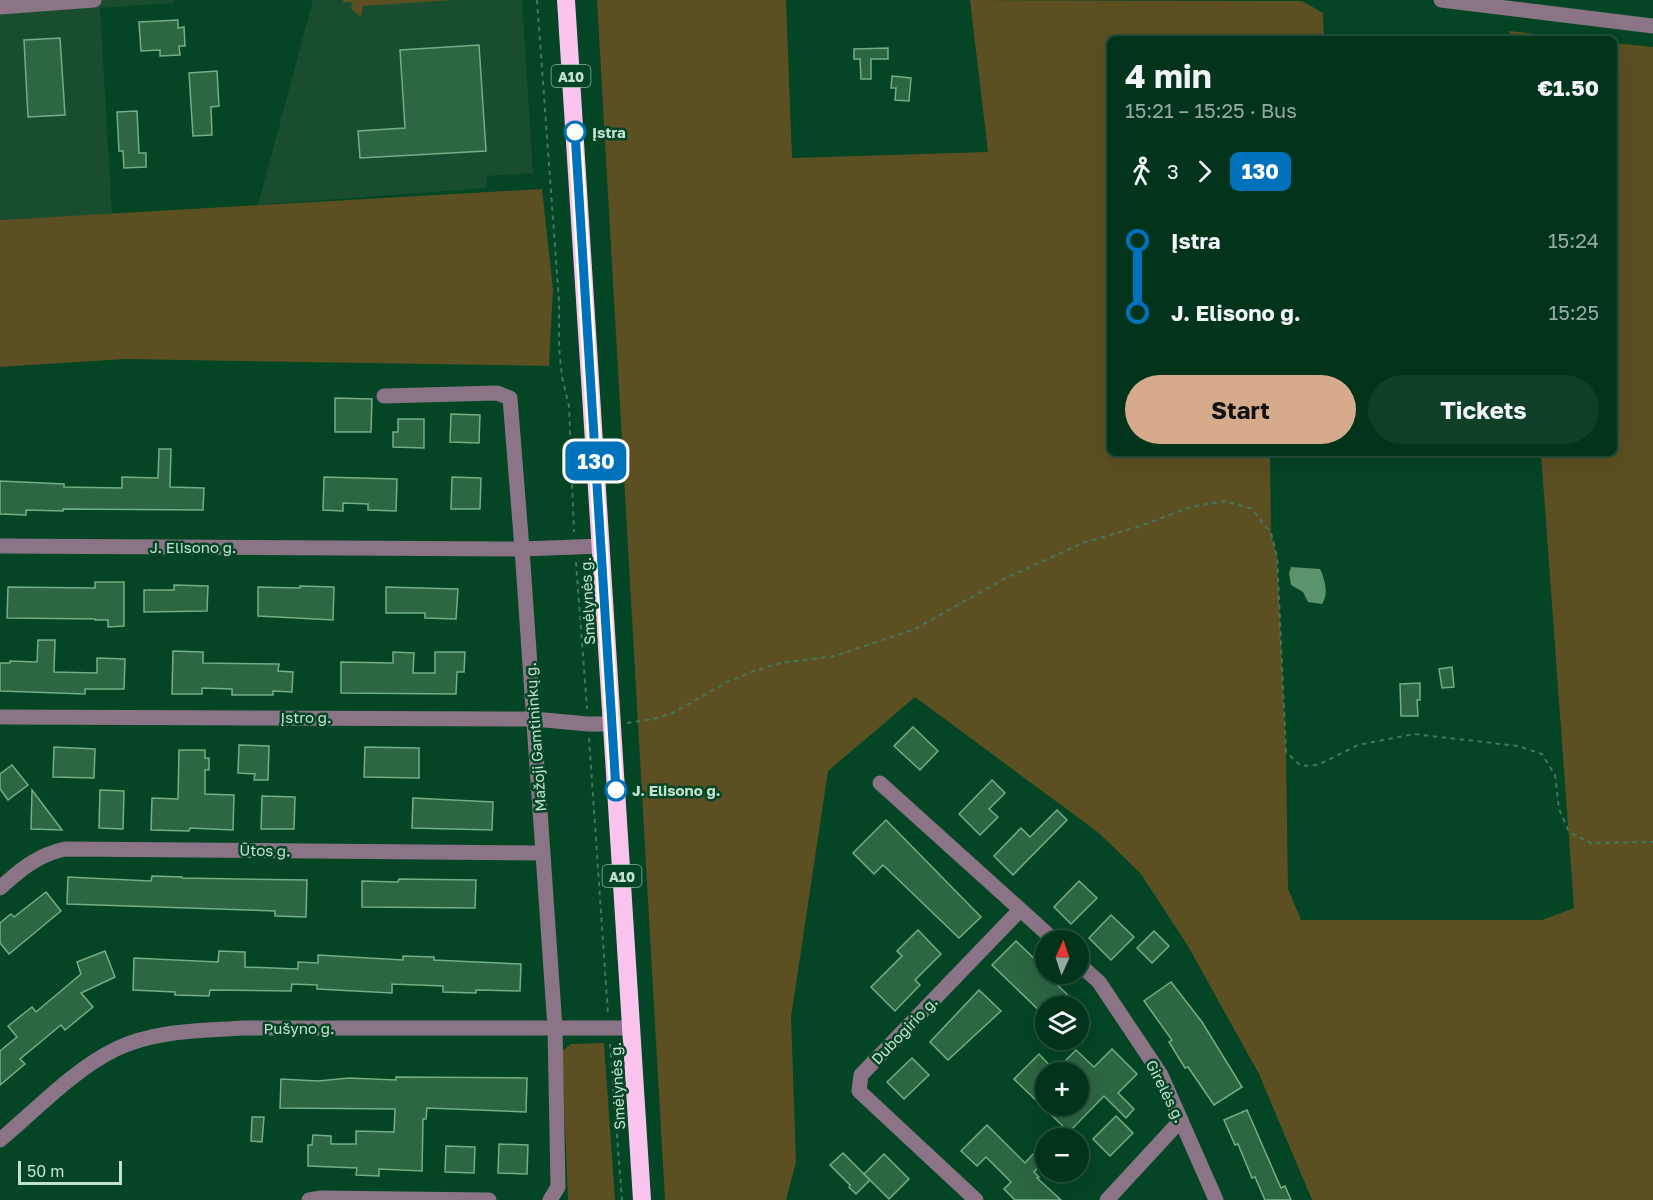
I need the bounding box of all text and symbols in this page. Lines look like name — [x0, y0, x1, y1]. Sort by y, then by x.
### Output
text: 4 min — [1125, 56, 1212, 95]
road number: A10 — [552, 65, 590, 87]
text: €1.50 — [1537, 74, 1599, 101]
text: 15:21 – 15:25 · Bus — [1125, 98, 1297, 122]
marker: Įstra — [564, 121, 586, 143]
place label: Įstra — [592, 123, 626, 141]
icon: walk — [1125, 155, 1158, 188]
icon: forward — [1188, 155, 1221, 188]
text: 130 — [1242, 158, 1279, 184]
text: 3 — [1167, 159, 1179, 183]
text: Įstra — [1171, 227, 1221, 254]
text: 15:24 — [1548, 228, 1599, 252]
text: J. Elisono g. — [1171, 299, 1301, 326]
text: 15:25 — [1549, 300, 1599, 324]
button: Start — [1125, 375, 1356, 444]
button: Tickets — [1368, 375, 1599, 444]
line badge: 130 — [562, 442, 630, 480]
text: 130 — [577, 448, 615, 474]
street label: J. Elisono g. — [150, 538, 236, 556]
street label: Smėlynės g. — [576, 557, 598, 645]
street label: Mažoji Gamtininkų g. — [521, 662, 549, 812]
street label: Įstro g. — [281, 708, 331, 726]
marker: J. Elisono g. — [605, 779, 627, 801]
place label: J. Elisono g. — [632, 781, 720, 799]
street label: Ūtos g. — [239, 841, 291, 859]
road number: A10 — [602, 865, 642, 887]
north arrow — [1035, 930, 1089, 984]
map controls — [1035, 930, 1089, 1182]
street label: Dubogirio g. — [867, 992, 941, 1068]
button: layers — [1035, 996, 1089, 1050]
street label: Pušyno g. — [264, 1019, 334, 1037]
street label: Smėlynės g. — [606, 1042, 628, 1130]
street label: Girelės g. — [1143, 1057, 1189, 1125]
button: + — [1035, 1062, 1089, 1116]
button: − — [1035, 1128, 1089, 1182]
scale bar — [18, 1158, 122, 1186]
text: 50 m — [27, 1161, 64, 1181]

